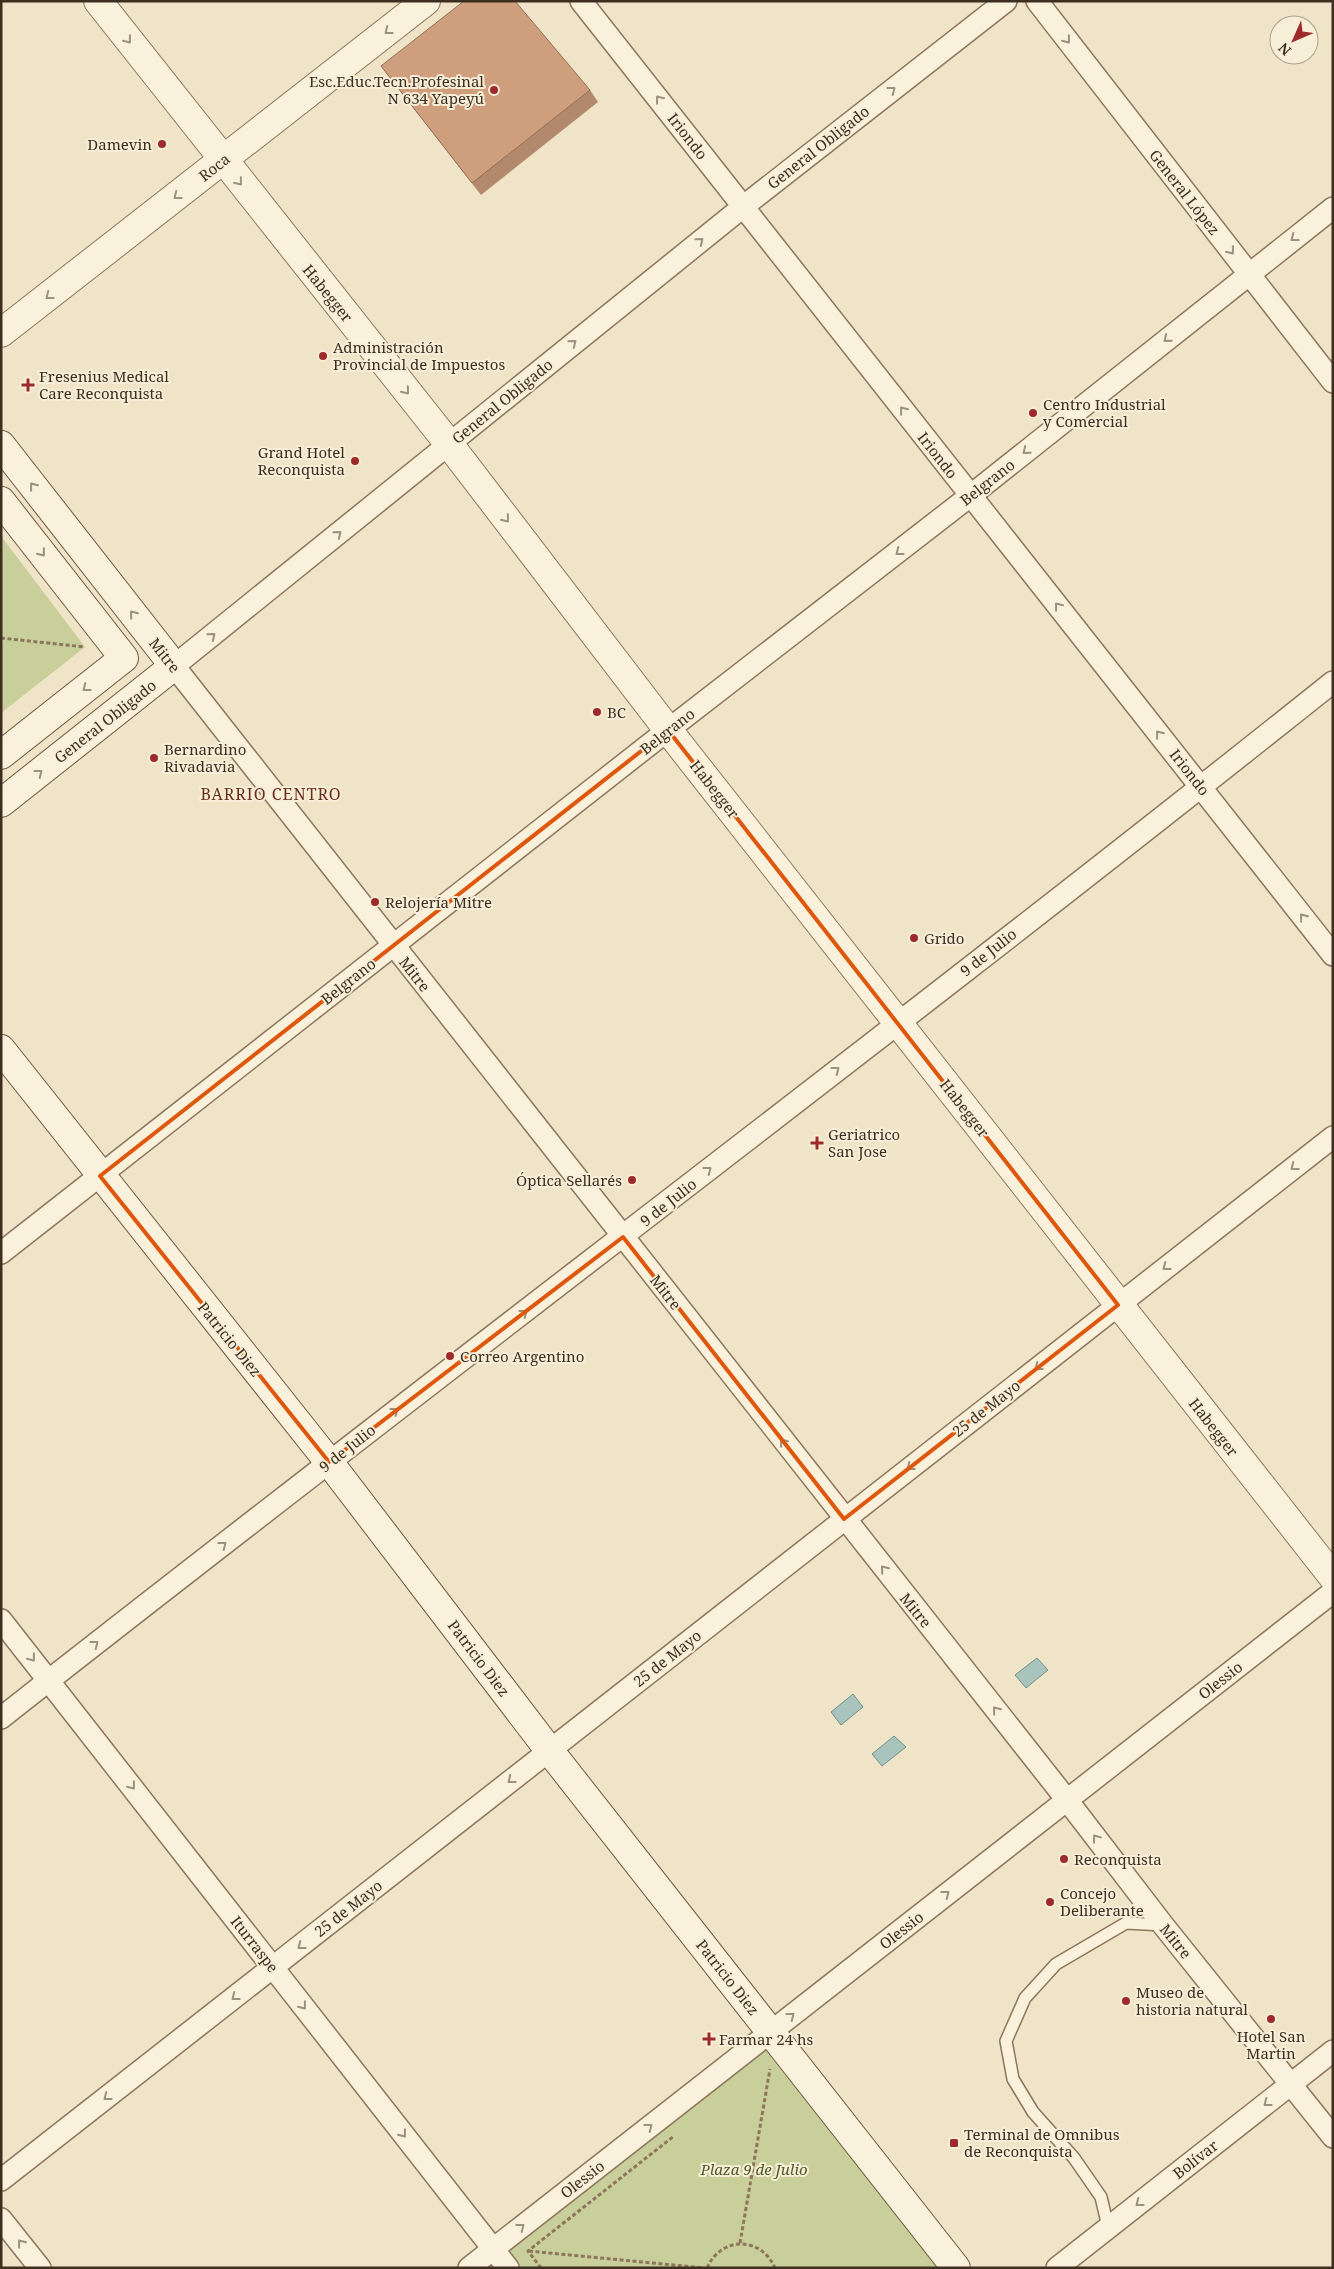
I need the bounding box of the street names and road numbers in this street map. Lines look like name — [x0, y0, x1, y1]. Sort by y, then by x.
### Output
street label: General Obligado — [763, 101, 873, 193]
street label: Iriondo — [664, 109, 712, 163]
street label: General López — [1145, 145, 1225, 239]
street label: Roca — [194, 149, 234, 185]
street label: Habegger — [299, 260, 357, 326]
street label: General Obligado — [447, 354, 557, 448]
street label: Iriondo — [914, 428, 962, 482]
street label: Belgrano — [956, 454, 1018, 510]
street label: Mitre — [145, 633, 185, 677]
street label: General Obligado — [50, 675, 160, 767]
street label: Belgrano — [636, 703, 698, 759]
street label: Iriondo — [1166, 745, 1214, 799]
street label: Habegger — [686, 756, 744, 822]
street label: 9 de Julio — [956, 924, 1020, 980]
street label: Mitre — [395, 952, 435, 996]
street label: Belgrano — [317, 953, 379, 1009]
street label: Habegger — [936, 1075, 994, 1141]
street label: 9 de Julio — [636, 1174, 700, 1230]
street label: Mitre — [646, 1270, 686, 1314]
street label: Patricio Diez — [194, 1297, 266, 1381]
street label: 25 de Mayo — [948, 1375, 1024, 1441]
street label: Habegger — [1185, 1394, 1243, 1460]
street label: 9 de Julio — [315, 1420, 379, 1476]
street label: Mitre — [896, 1588, 936, 1632]
street label: Patricio Diez — [444, 1616, 514, 1700]
street label: 25 de Mayo — [629, 1625, 705, 1691]
street label: Olessio — [1194, 1656, 1246, 1704]
street label: 25 de Mayo — [310, 1875, 386, 1941]
street label: Olessio — [875, 1906, 927, 1954]
street label: Iturraspe — [227, 1912, 283, 1976]
street label: Mitre — [1156, 1919, 1196, 1963]
street label: Patricio Diez — [692, 1935, 764, 2019]
street label: Bolívar — [1168, 2135, 1222, 2183]
street label: Olessio — [556, 2155, 608, 2203]

